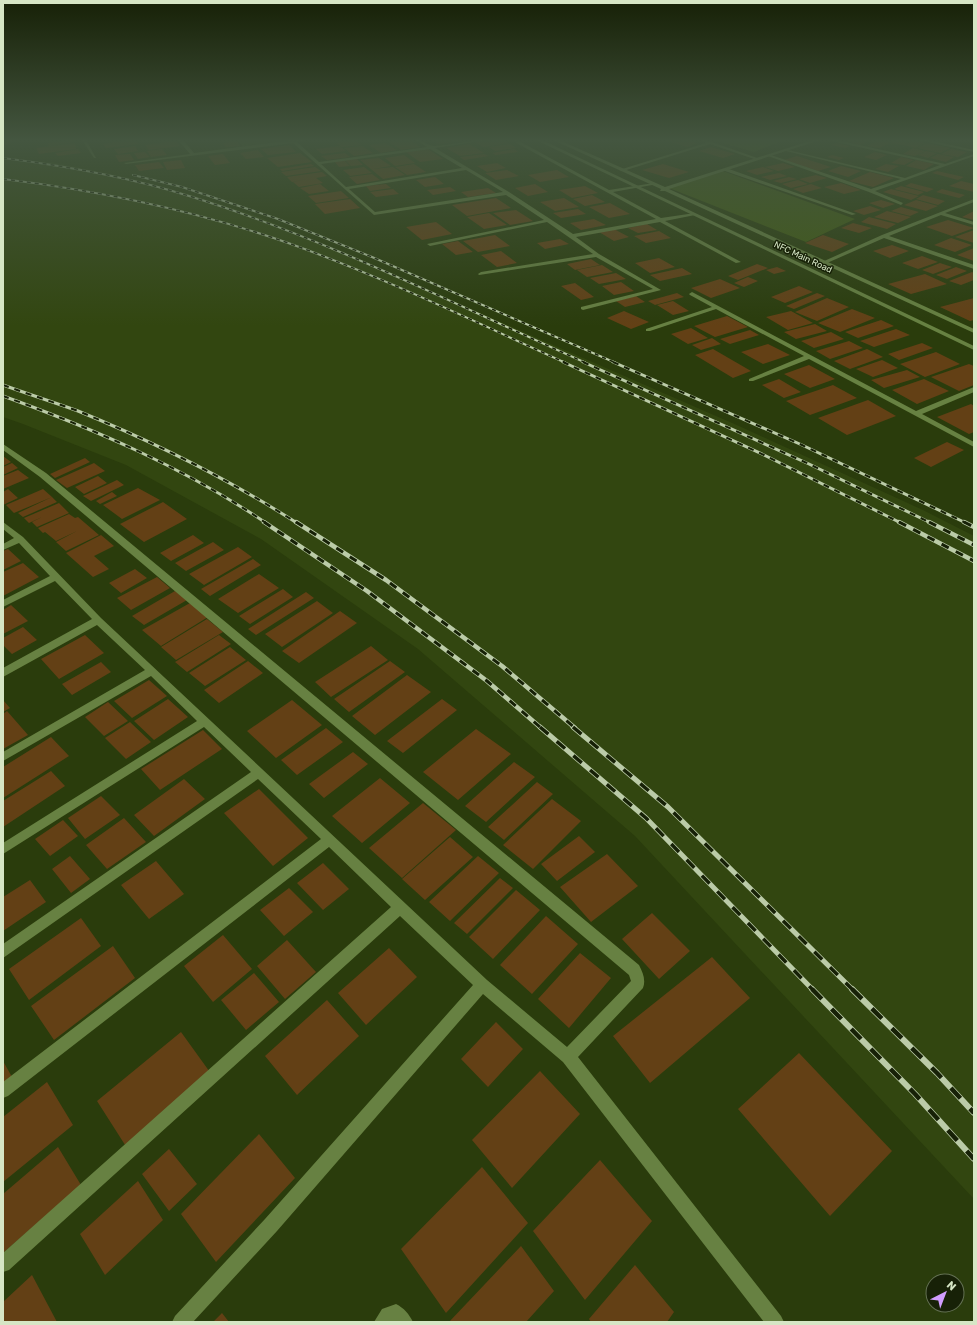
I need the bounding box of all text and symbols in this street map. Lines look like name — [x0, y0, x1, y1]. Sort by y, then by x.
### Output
street label: NFC Main Road — [772, 239, 834, 275]
north arrow — [925, 1273, 965, 1313]
text: N — [944, 1278, 959, 1293]

